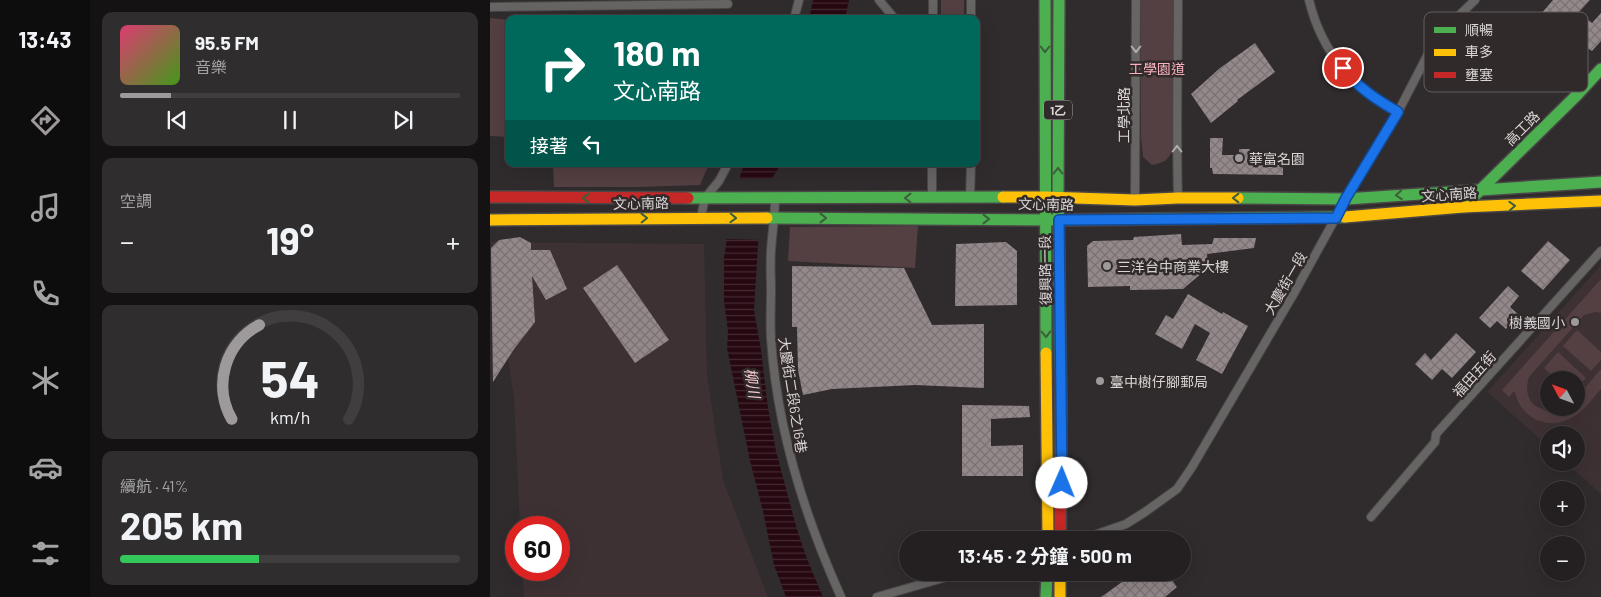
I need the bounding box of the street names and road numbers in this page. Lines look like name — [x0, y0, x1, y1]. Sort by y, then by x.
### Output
street label: 工學北路 — [1115, 87, 1132, 143]
road number: 1乙 — [1044, 100, 1072, 120]
street label: 高工路 — [1501, 107, 1543, 149]
street label: 文心南路 — [1420, 184, 1478, 204]
street label: 文心南路 — [613, 194, 669, 212]
street label: 文心南路 — [1018, 195, 1074, 213]
street label: 復興路一段 — [1036, 235, 1054, 305]
street label: 大慶街一段 — [1260, 248, 1310, 318]
street label: 大慶街二段6之16巷 — [775, 336, 811, 454]
street label: 福田五街 — [1449, 348, 1499, 400]

